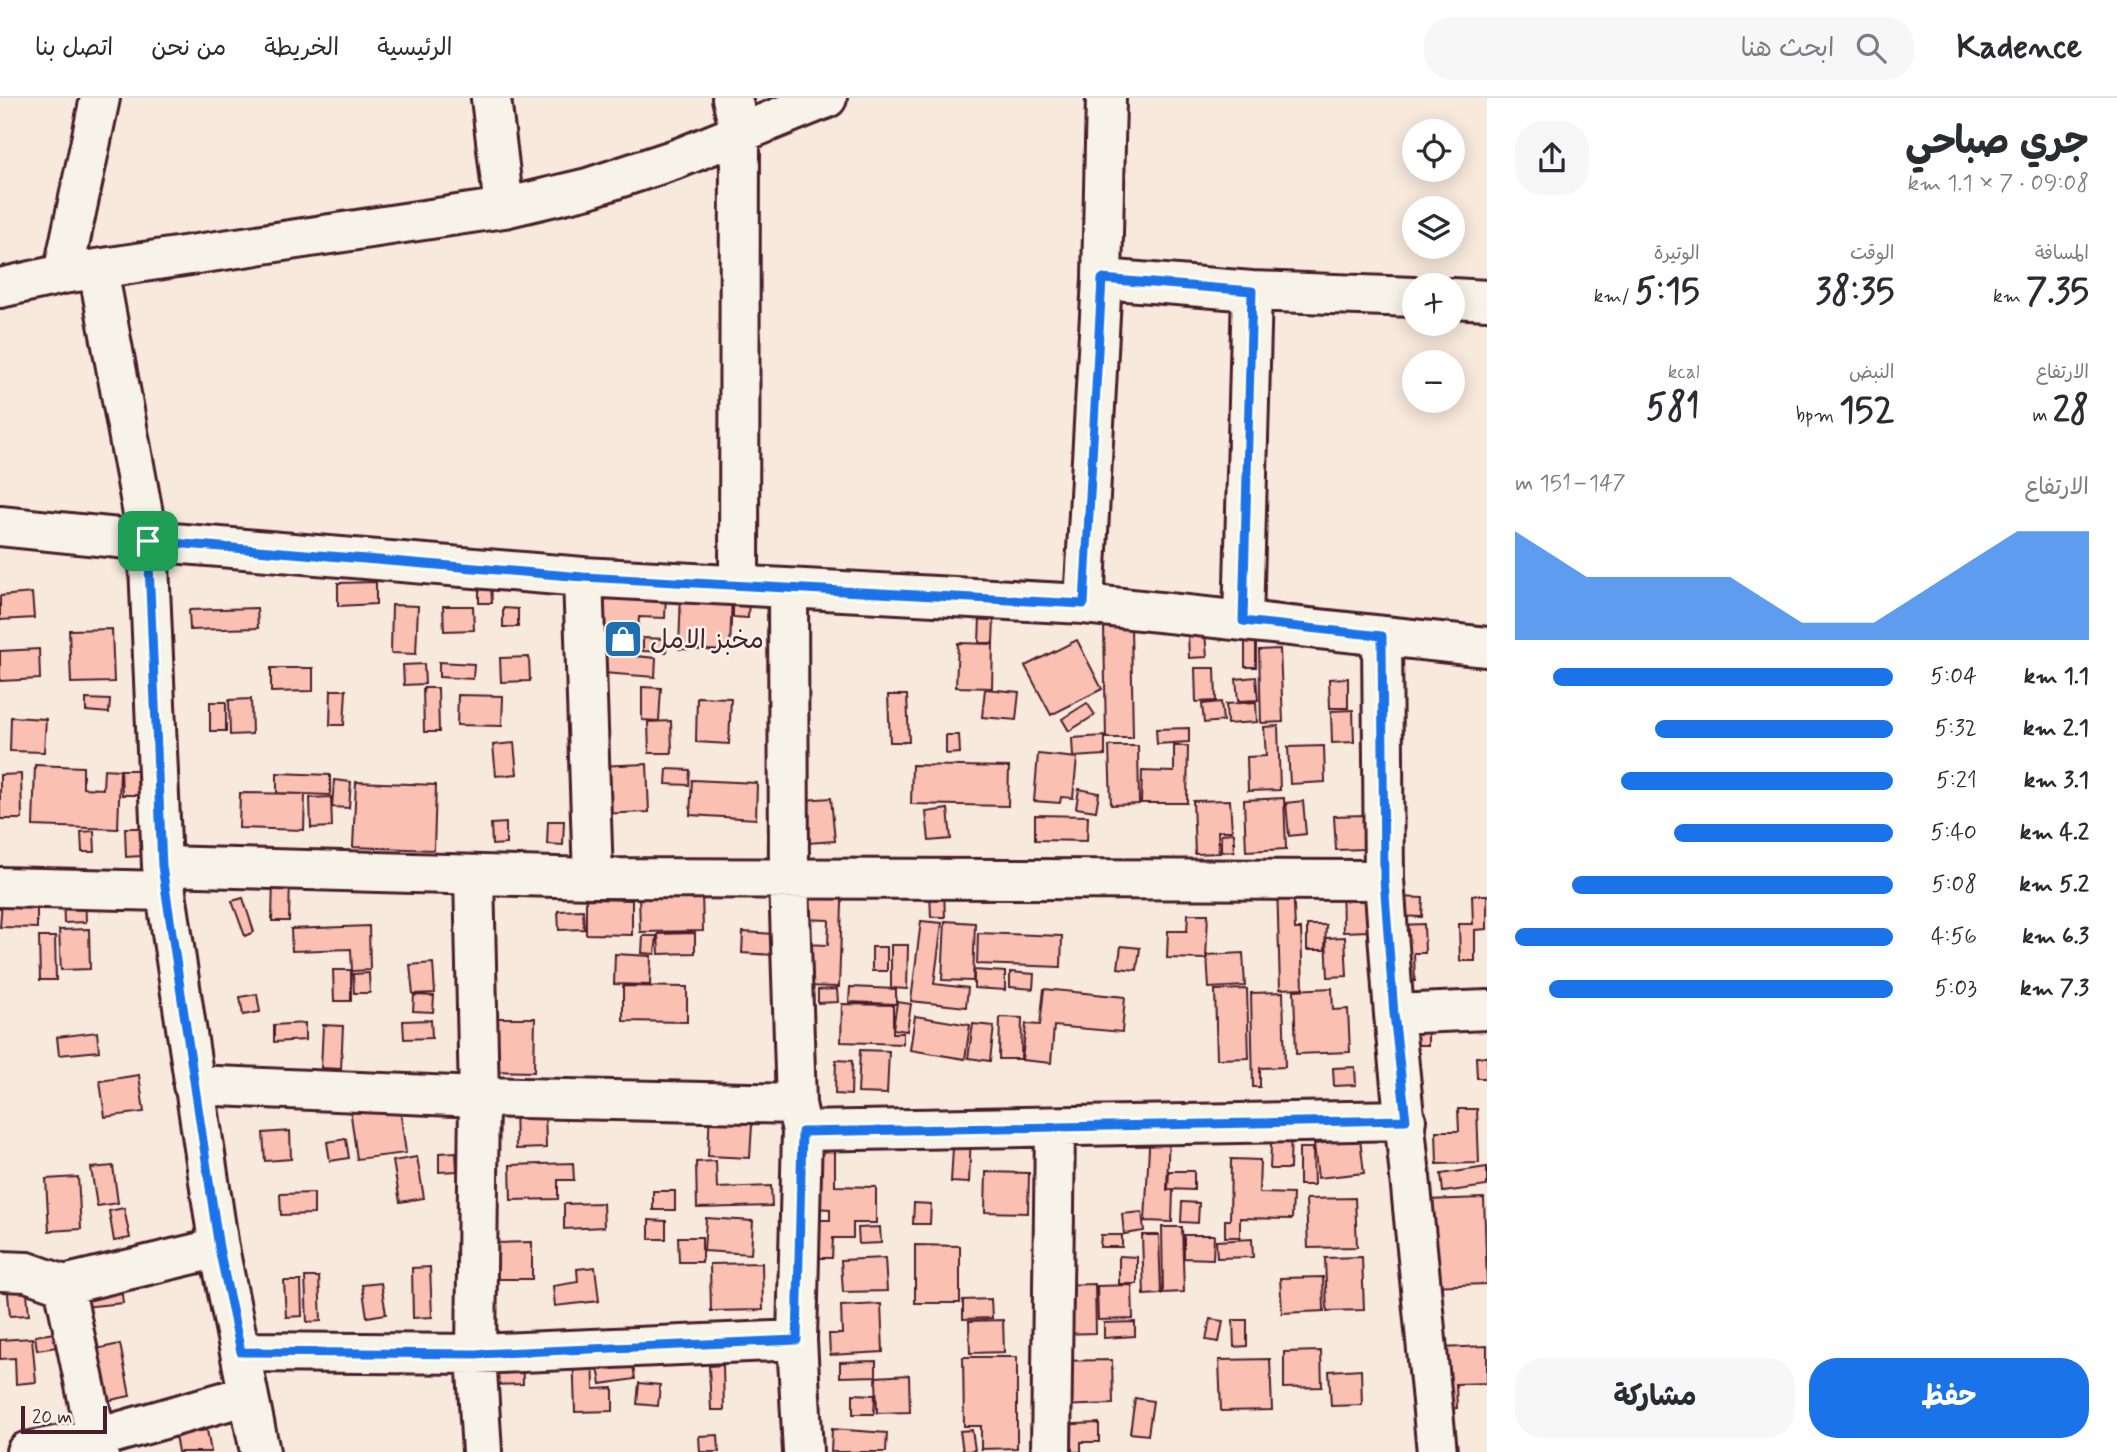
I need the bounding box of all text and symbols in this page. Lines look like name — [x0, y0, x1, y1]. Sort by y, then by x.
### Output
search box — [1424, 17, 1914, 80]
text: Kadence — [1956, 26, 2082, 70]
icon: search — [1852, 29, 1890, 67]
text: ابحث هنا — [1740, 32, 1834, 66]
text: اتصل بنا — [35, 33, 113, 64]
text: من نحن — [151, 33, 226, 64]
text: الخريطة — [264, 33, 339, 64]
text: الرئيسية — [377, 33, 453, 64]
text: جري صباحي — [1905, 118, 2089, 167]
map controls — [1402, 119, 1465, 413]
button: locate — [1402, 119, 1465, 182]
button: share — [1515, 121, 1589, 195]
text: 09:08 · 7 × 1.1 km — [1908, 169, 2089, 199]
button: layers — [1402, 196, 1465, 259]
text: الوتيرة — [1654, 241, 1700, 266]
text: الوقت — [1850, 241, 1894, 266]
text: المسافة — [2035, 241, 2089, 266]
text: 5:15 — [1635, 269, 1700, 315]
text: 38:35 — [1816, 269, 1894, 315]
text: 7.35 — [2026, 269, 2089, 315]
button: + — [1402, 273, 1465, 336]
text: /km — [1594, 284, 1635, 309]
text: km — [1993, 284, 2026, 309]
button: − — [1402, 350, 1465, 413]
text: kcal — [1668, 360, 1700, 385]
text: النبض — [1849, 360, 1894, 385]
text: الارتفاع — [2036, 360, 2089, 385]
text: 581 — [1646, 385, 1700, 431]
text: 152 — [1839, 388, 1894, 434]
text: 28 — [2053, 388, 2089, 434]
text: bpm — [1796, 403, 1839, 428]
text: m — [2032, 403, 2053, 428]
text: 147–151 m — [1515, 469, 1626, 499]
text: الارتفاع — [2025, 473, 2089, 503]
pin — [118, 511, 178, 571]
icon: arrive — [129, 522, 167, 560]
shop icon: مخبز الامل — [602, 618, 644, 660]
place label: مخبز الامل — [650, 624, 764, 658]
text: 5:04 — [1930, 662, 1977, 692]
text: 1.1 km — [2024, 662, 2089, 692]
text: 5:32 — [1935, 714, 1977, 744]
text: 2.1 km — [2023, 714, 2089, 744]
text: 5:21 — [1936, 766, 1977, 796]
text: 3.1 km — [2024, 766, 2089, 796]
text: 5:40 — [1931, 818, 1977, 848]
text: 4.2 km — [2020, 818, 2089, 848]
text: 5:08 — [1932, 870, 1977, 900]
text: 5.2 km — [2019, 870, 2089, 900]
text: 4:56 — [1931, 922, 1977, 952]
text: 6.3 km — [2022, 922, 2089, 952]
text: 5:03 — [1934, 974, 1977, 1004]
text: 7.3 km — [2020, 974, 2089, 1004]
button: مشاركة — [1515, 1358, 1795, 1438]
button: حفظ — [1809, 1358, 2089, 1438]
scale bar — [21, 1403, 107, 1435]
text: 20 m — [32, 1405, 72, 1430]

